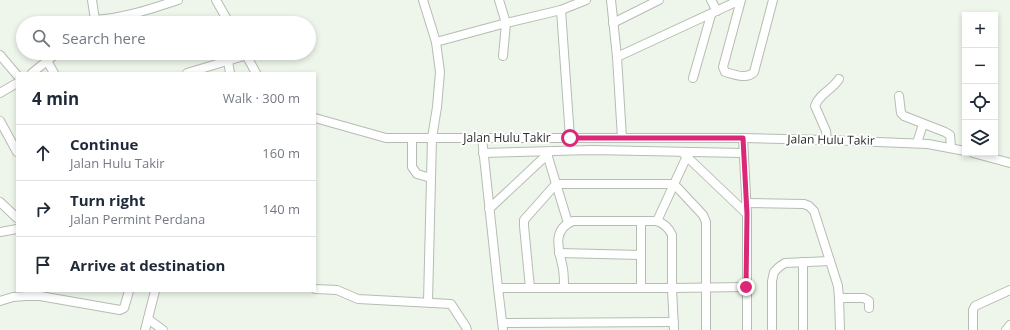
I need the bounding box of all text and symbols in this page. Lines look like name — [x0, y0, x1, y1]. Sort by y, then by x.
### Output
map controls — [962, 12, 998, 156]
button: + — [962, 12, 998, 48]
search box — [16, 16, 316, 60]
icon: search — [30, 27, 52, 49]
text: Search here — [62, 28, 146, 48]
button: − — [962, 48, 998, 84]
button: locate — [962, 84, 998, 120]
text: 4 min — [32, 87, 79, 110]
text: Walk · 300 m — [223, 89, 300, 107]
button: layers — [962, 120, 998, 156]
street label: Jalan Hulu Takir — [462, 129, 551, 146]
route start — [561, 129, 579, 147]
street label: Jalan Hulu Takir — [786, 130, 875, 149]
text: Continue — [70, 134, 138, 154]
icon: ahead — [32, 142, 54, 164]
text: 160 m — [262, 144, 300, 162]
text: Jalan Hulu Takir — [70, 154, 165, 172]
text: Turn right — [70, 190, 145, 210]
icon: right — [32, 198, 54, 220]
text: 140 m — [262, 200, 300, 218]
text: Jalan Permint Perdana — [70, 210, 205, 228]
icon: arrive — [32, 254, 54, 276]
text: Arrive at destination — [70, 255, 225, 275]
route end — [737, 278, 755, 296]

